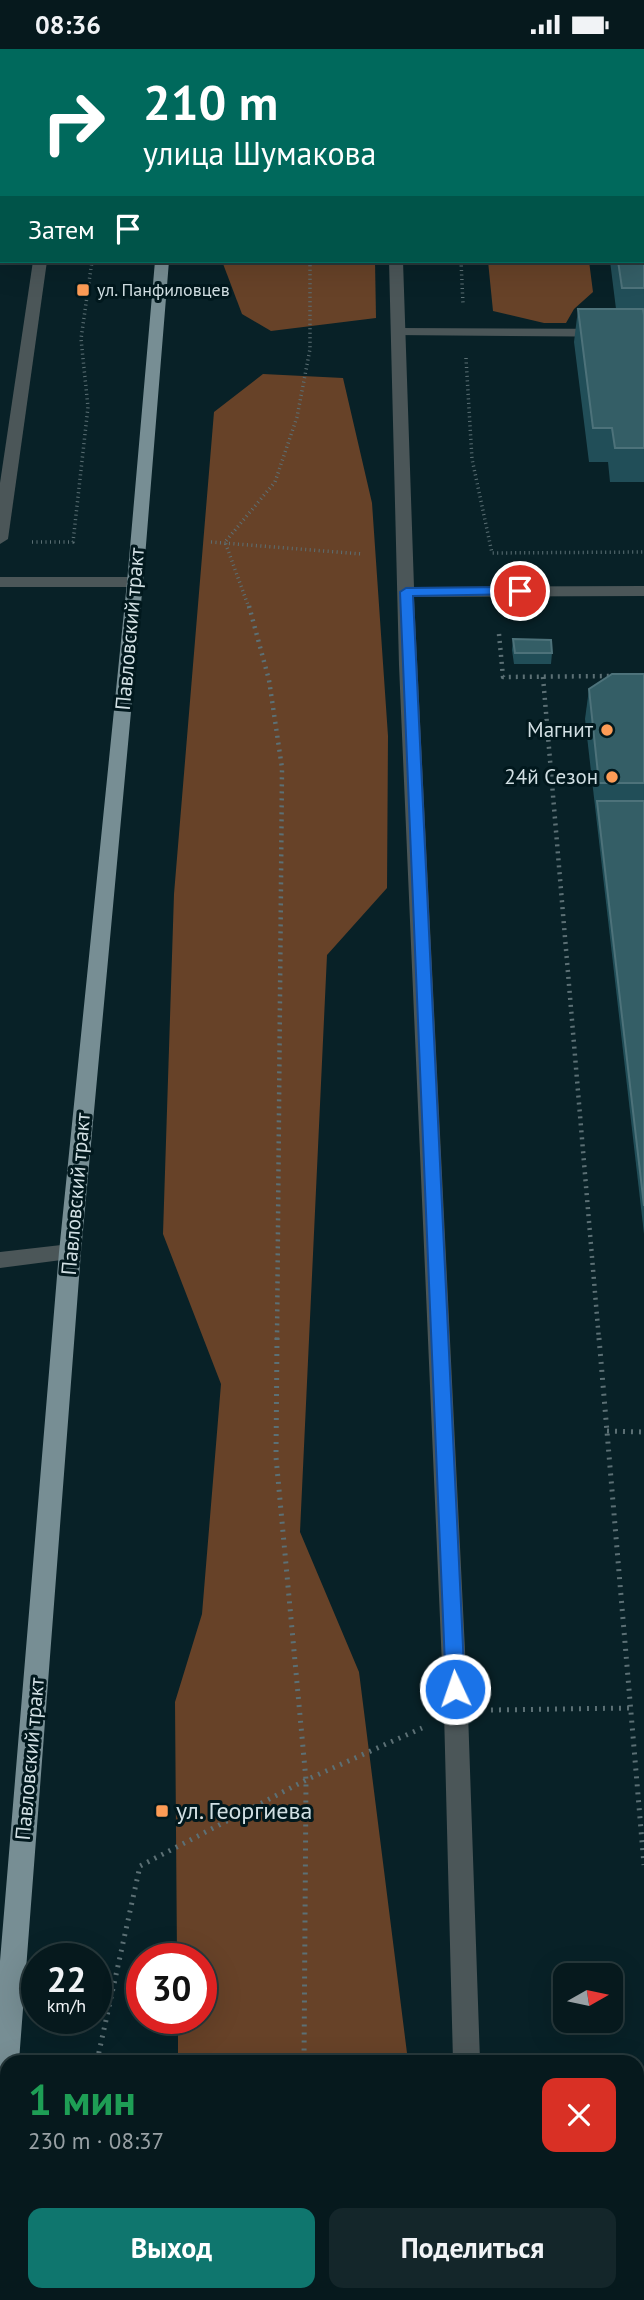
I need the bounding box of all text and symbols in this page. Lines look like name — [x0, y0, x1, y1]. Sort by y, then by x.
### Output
text: 08:36 — [35, 8, 101, 41]
text: 210 m — [143, 70, 278, 134]
icon: right — [28, 77, 119, 168]
text: улица Шумакова — [143, 132, 376, 174]
icon: arrive — [109, 210, 147, 248]
text: Затем — [28, 213, 95, 246]
place label: ул. Панфиловцев — [97, 278, 230, 301]
marker: ул. Панфиловцев — [75, 282, 91, 298]
street label: Павловский тракт — [109, 546, 150, 711]
pin — [490, 561, 550, 621]
icon: arrive — [501, 572, 539, 610]
place label: Магнит — [527, 716, 594, 743]
marker: Магнит — [599, 722, 615, 738]
place label: 24й Сезон — [504, 763, 598, 790]
marker: 24й Сезон — [604, 769, 620, 785]
street label: Павловский тракт — [55, 1111, 96, 1276]
position arrow — [418, 1652, 492, 1726]
street label: Павловский тракт — [9, 1676, 50, 1841]
place label: ул. Георгиева — [176, 1795, 312, 1826]
marker: ул. Георгиева — [154, 1803, 170, 1819]
speed limit sign: 30 — [126, 1943, 217, 2034]
text: 22 — [47, 1956, 86, 2002]
north arrow — [553, 1963, 623, 2033]
map controls — [553, 1963, 623, 2033]
text: km/h — [47, 1994, 86, 2017]
text: 1 мин — [28, 2072, 136, 2127]
button: close — [542, 2078, 616, 2152]
text: 230 m · 08:37 — [28, 2126, 164, 2155]
button: Выход — [28, 2208, 315, 2288]
button: Поделиться — [329, 2208, 616, 2288]

